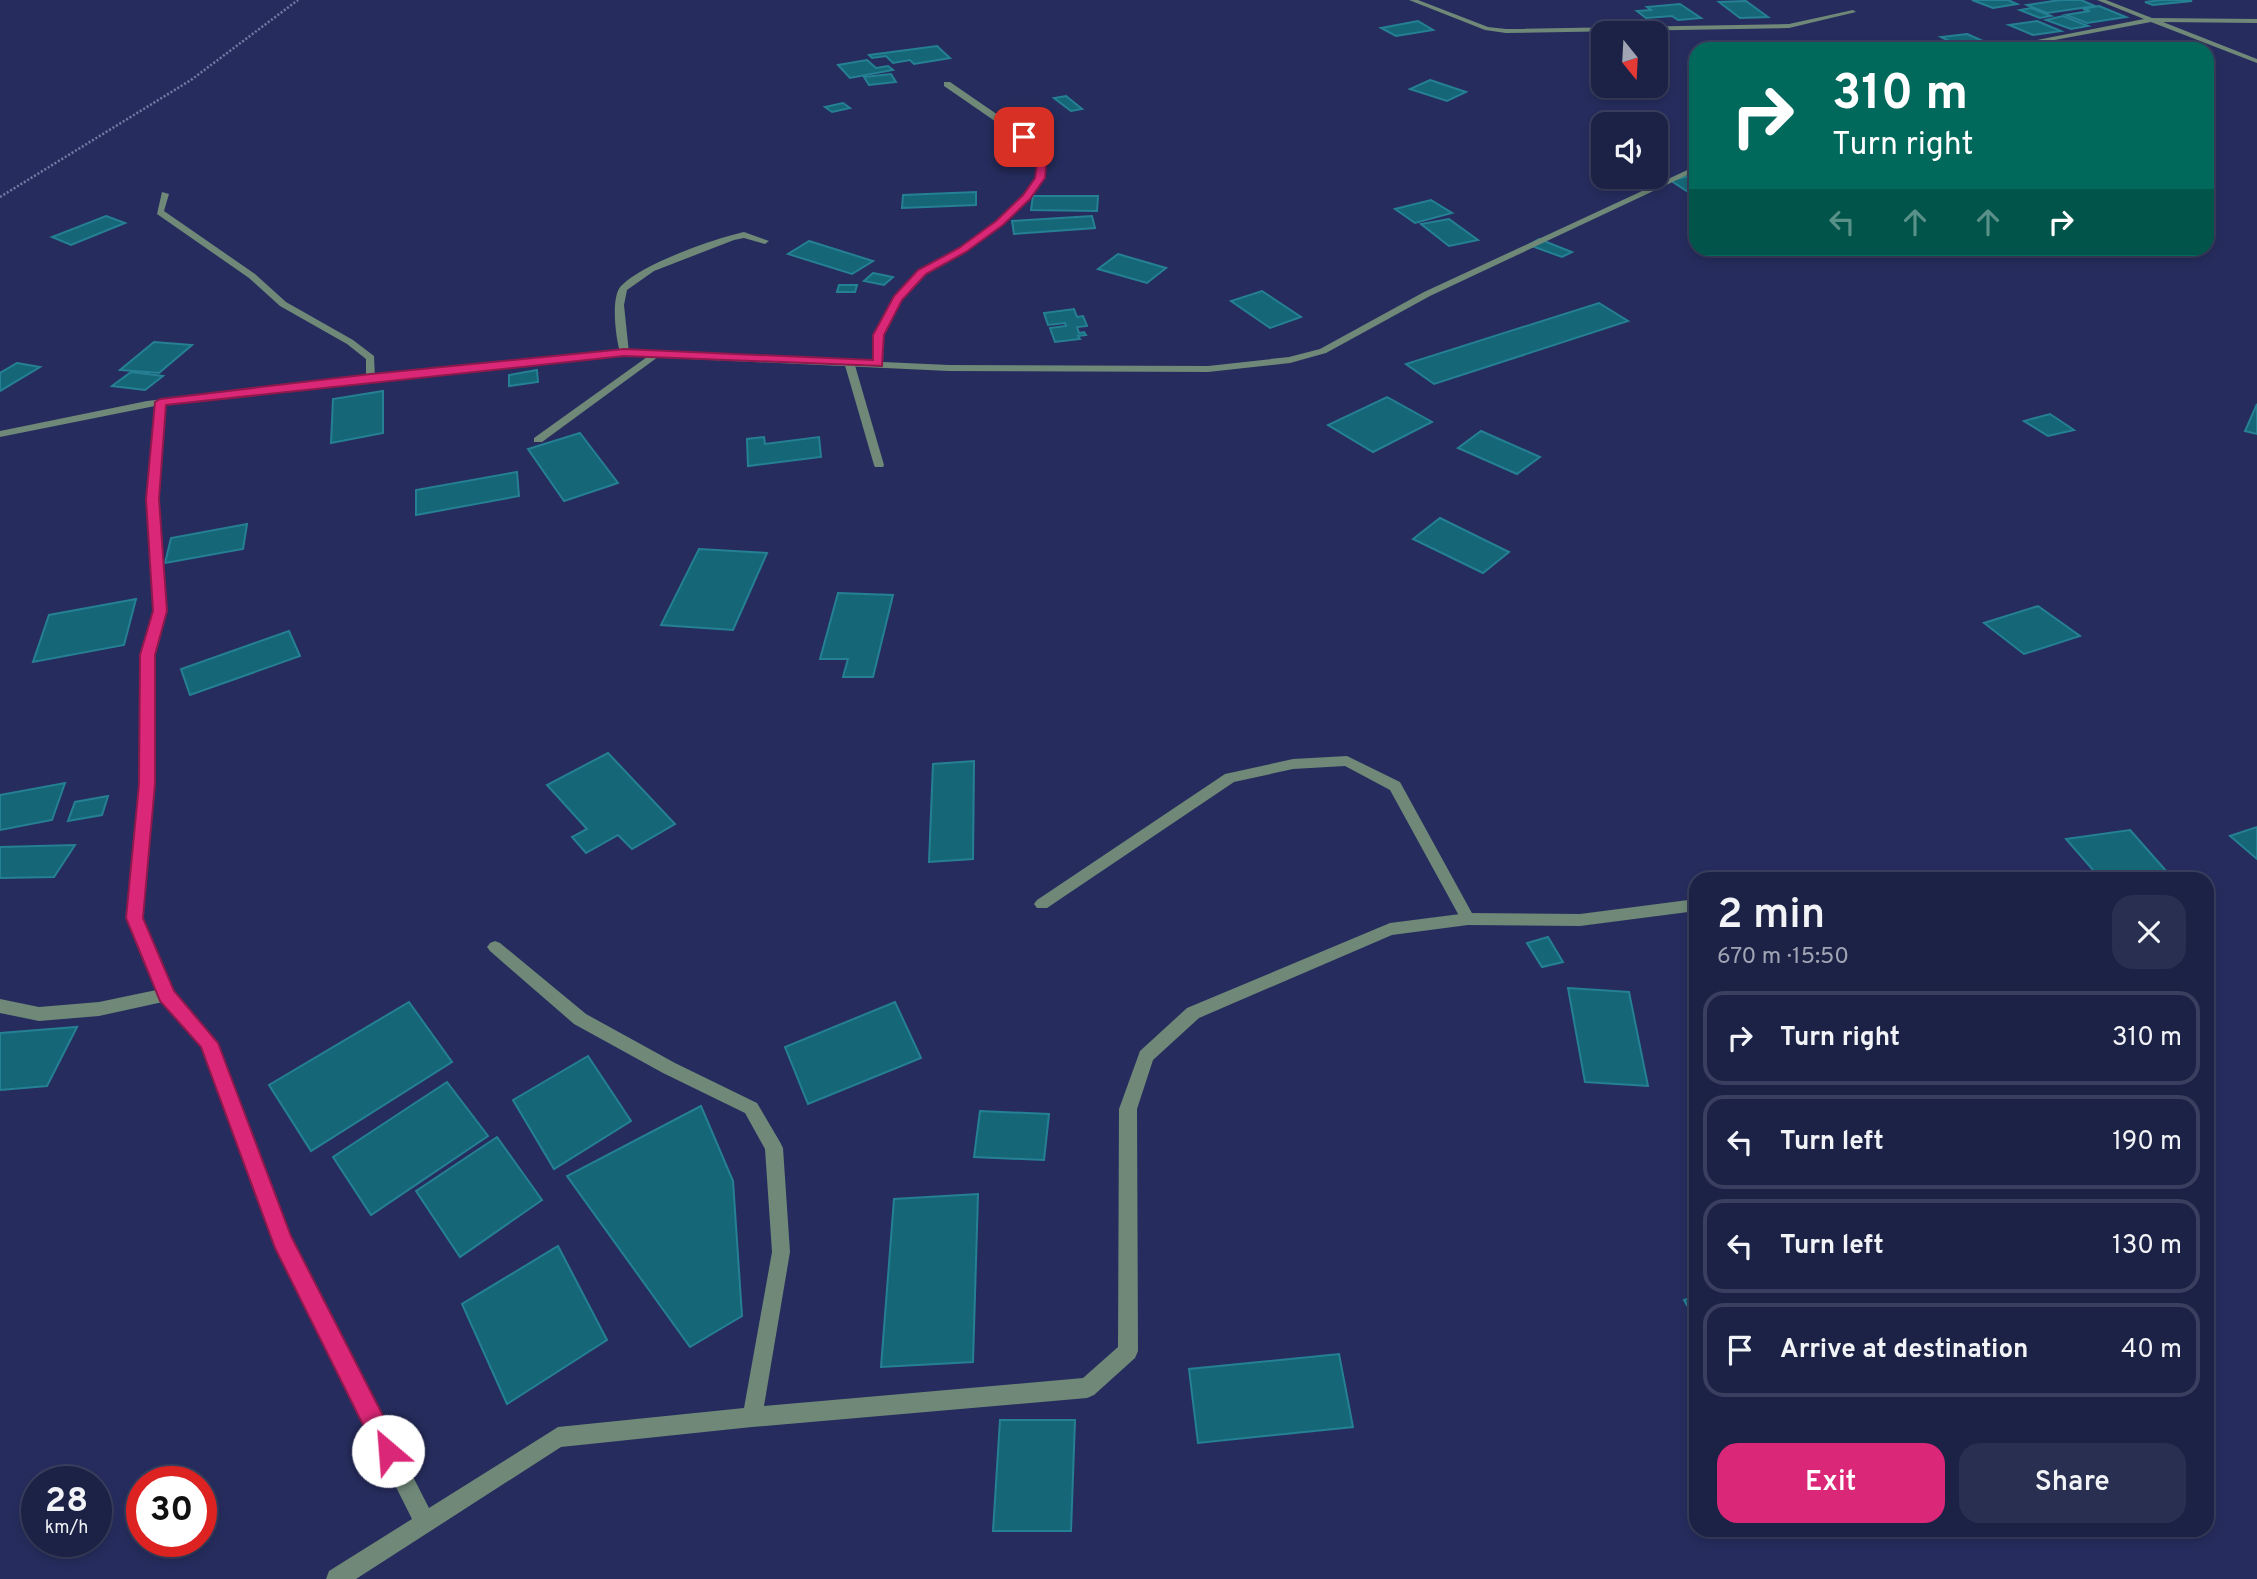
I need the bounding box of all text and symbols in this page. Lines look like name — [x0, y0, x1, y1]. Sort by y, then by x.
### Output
north arrow — [1591, 21, 1668, 98]
map controls — [1591, 21, 1668, 189]
text: 310 m — [1832, 65, 1968, 127]
icon: right — [1717, 70, 1808, 161]
pin — [994, 107, 1054, 167]
button: sound — [1591, 112, 1668, 189]
icon: arrive — [1005, 118, 1043, 156]
text: Turn right — [1832, 126, 1974, 166]
icon: left — [1823, 203, 1861, 241]
icon: ahead — [1896, 203, 1934, 241]
icon: ahead — [1969, 203, 2007, 241]
icon: right — [2042, 203, 2080, 241]
text: 2 min — [1717, 890, 1825, 943]
button: close — [2112, 895, 2186, 969]
text: 670 m · 15:50 — [1717, 943, 1849, 972]
icon: right — [1721, 1019, 1759, 1057]
text: Turn right — [1780, 1022, 1900, 1055]
text: 310 m — [2112, 1022, 2182, 1055]
icon: left — [1721, 1123, 1759, 1161]
text: Turn left — [1780, 1126, 1884, 1159]
text: 190 m — [2112, 1126, 2182, 1159]
icon: left — [1721, 1227, 1759, 1265]
text: Turn left — [1780, 1230, 1884, 1263]
text: 130 m — [2112, 1230, 2182, 1263]
icon: arrive — [1721, 1331, 1759, 1369]
text: Arrive at destination — [1780, 1334, 2028, 1367]
text: 40 m — [2121, 1334, 2182, 1367]
position arrow — [351, 1414, 425, 1488]
button: Exit — [1717, 1443, 1945, 1523]
button: Share — [1959, 1443, 2186, 1523]
speed limit sign: 30 — [126, 1466, 217, 1557]
text: 28 — [45, 1480, 88, 1524]
text: km/h — [45, 1517, 88, 1540]

